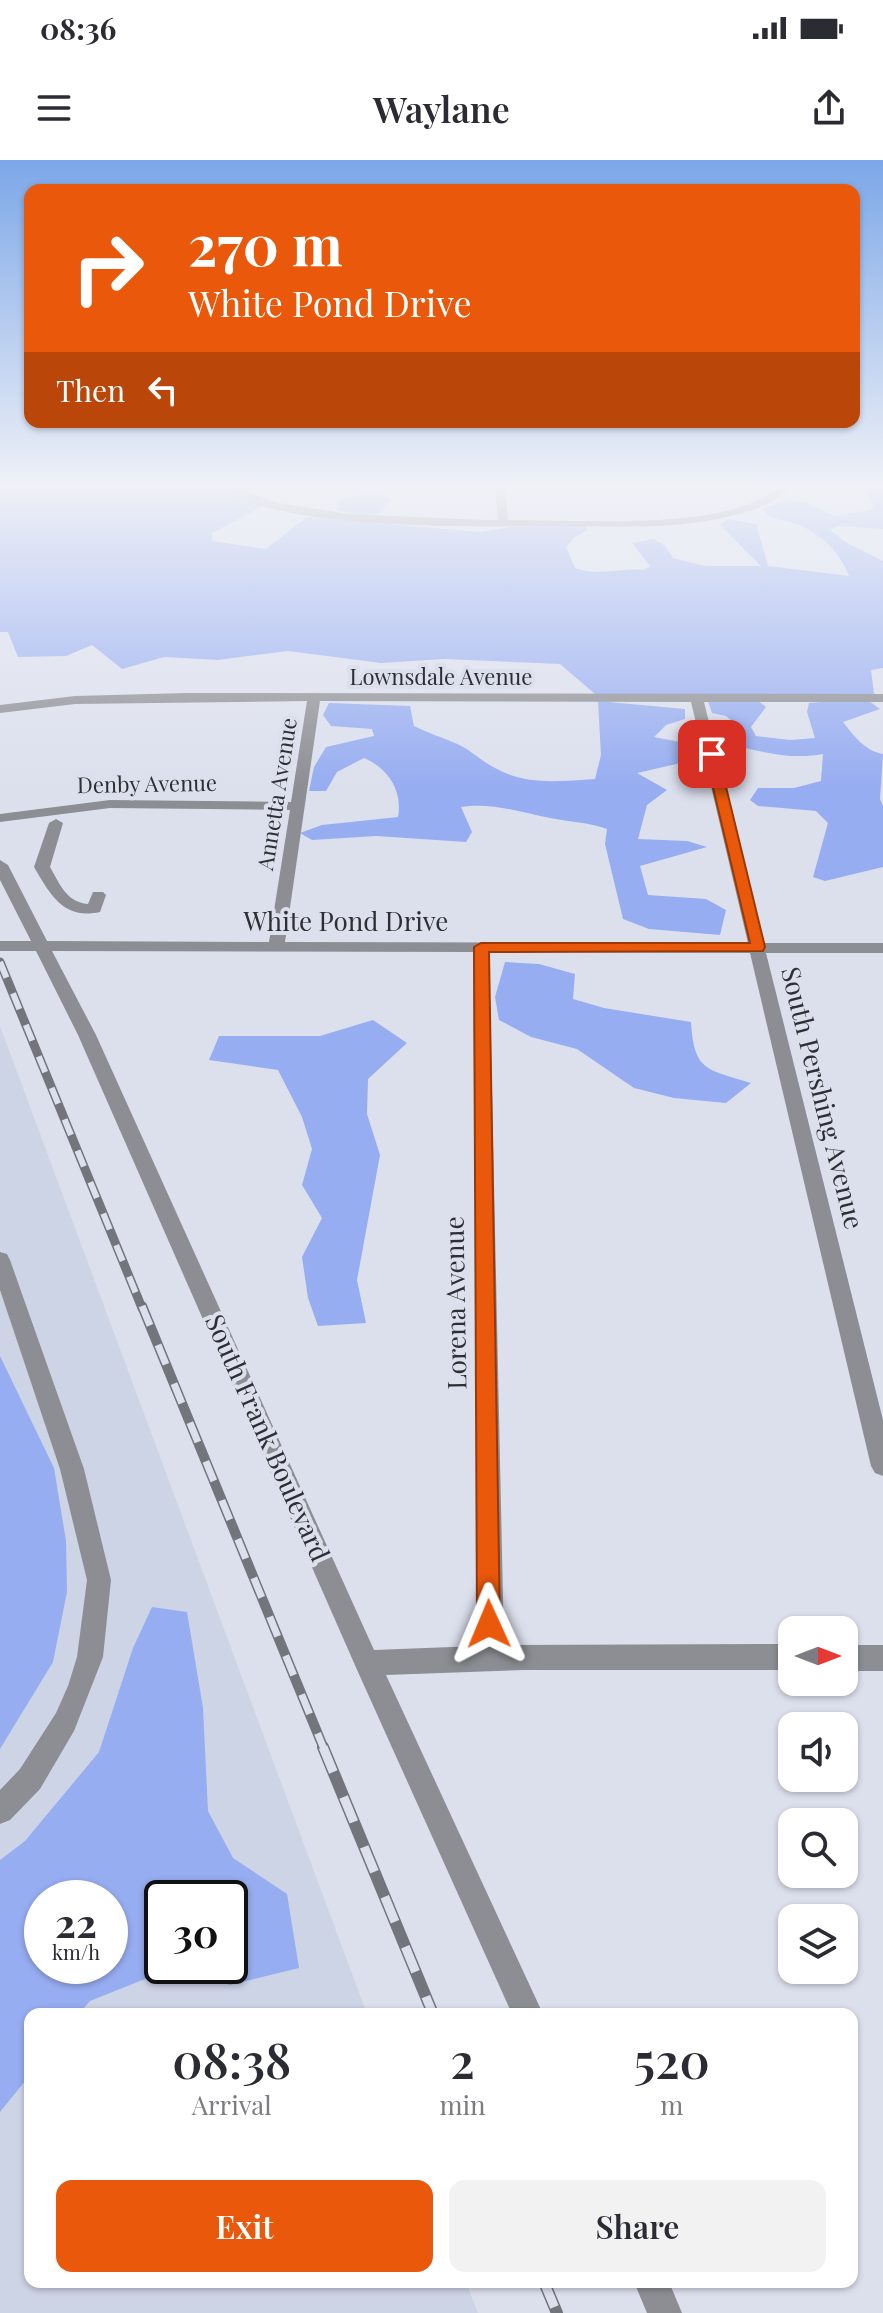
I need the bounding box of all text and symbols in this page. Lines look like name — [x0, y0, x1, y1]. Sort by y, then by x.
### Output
text: 08:36 — [40, 8, 116, 48]
text: Waylane — [373, 84, 510, 132]
icon: menu — [32, 86, 76, 130]
icon: share — [807, 86, 851, 130]
text: 270 m — [188, 206, 343, 281]
icon: right — [56, 216, 160, 320]
text: White Pond Drive — [188, 278, 472, 326]
icon: left — [141, 368, 185, 412]
text: Then — [56, 370, 125, 410]
street label: Lownsdale Avenue — [349, 661, 533, 691]
street label: Annetta Avenue — [249, 715, 303, 873]
pin — [678, 720, 746, 788]
icon: arrive — [690, 732, 734, 776]
street label: Denby Avenue — [77, 767, 217, 799]
street label: White Pond Drive — [243, 903, 448, 938]
street label: South Pershing Avenue — [774, 963, 873, 1232]
street label: Lorena Avenue — [435, 1216, 474, 1390]
street label: South Frank Boulevard — [198, 1308, 339, 1567]
position arrow — [447, 1582, 531, 1666]
north arrow — [778, 1616, 858, 1696]
map controls — [778, 1616, 858, 1984]
button: sound — [778, 1712, 858, 1792]
button: search — [778, 1808, 858, 1888]
speed limit sign: 30 — [144, 1880, 248, 1984]
text: 22 — [55, 1895, 97, 1948]
button: layers — [778, 1904, 858, 1984]
text: km/h — [52, 1938, 100, 1965]
text: 08:38 — [172, 2027, 291, 2091]
text: 2 — [450, 2027, 475, 2091]
text: 520 — [634, 2027, 710, 2091]
text: Arrival — [192, 2087, 272, 2122]
text: min — [439, 2087, 486, 2122]
text: m — [660, 2087, 683, 2122]
button: Exit — [56, 2180, 433, 2272]
button: Share — [449, 2180, 826, 2272]

